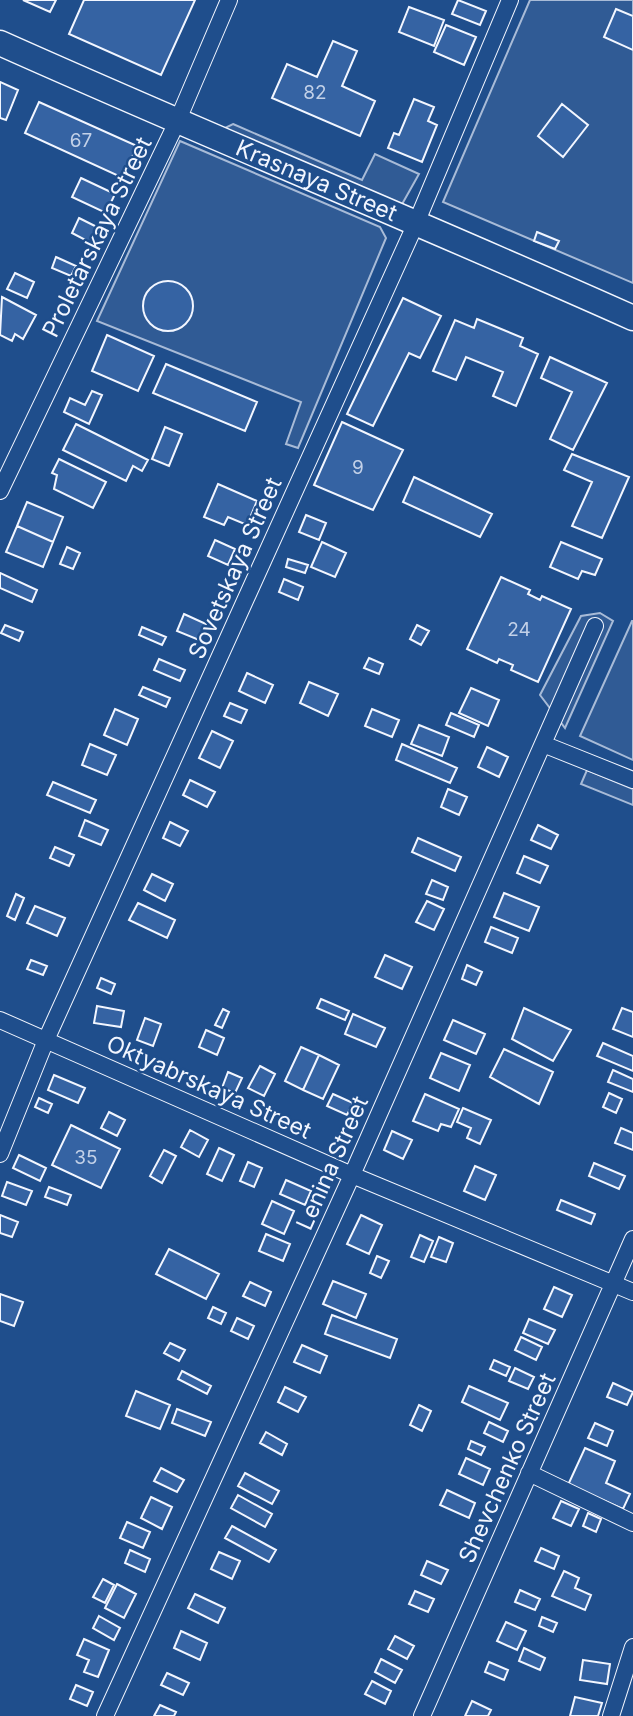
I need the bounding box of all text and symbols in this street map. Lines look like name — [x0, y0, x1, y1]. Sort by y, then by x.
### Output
house number: 82 — [303, 81, 327, 104]
house number: 67 — [70, 129, 92, 152]
street label: Proletarskaya Street — [36, 132, 158, 342]
street label: Krasnaya Street — [232, 134, 402, 227]
house number: 9 — [352, 456, 364, 479]
street label: Sovetskaya Street — [182, 472, 288, 663]
house number: 24 — [507, 618, 531, 641]
street label: Oktyabrskaya Street — [102, 1029, 316, 1145]
street label: Lenina Street — [290, 1091, 374, 1234]
house number: 35 — [74, 1146, 98, 1169]
street label: Shevchenko Street — [453, 1368, 562, 1567]

